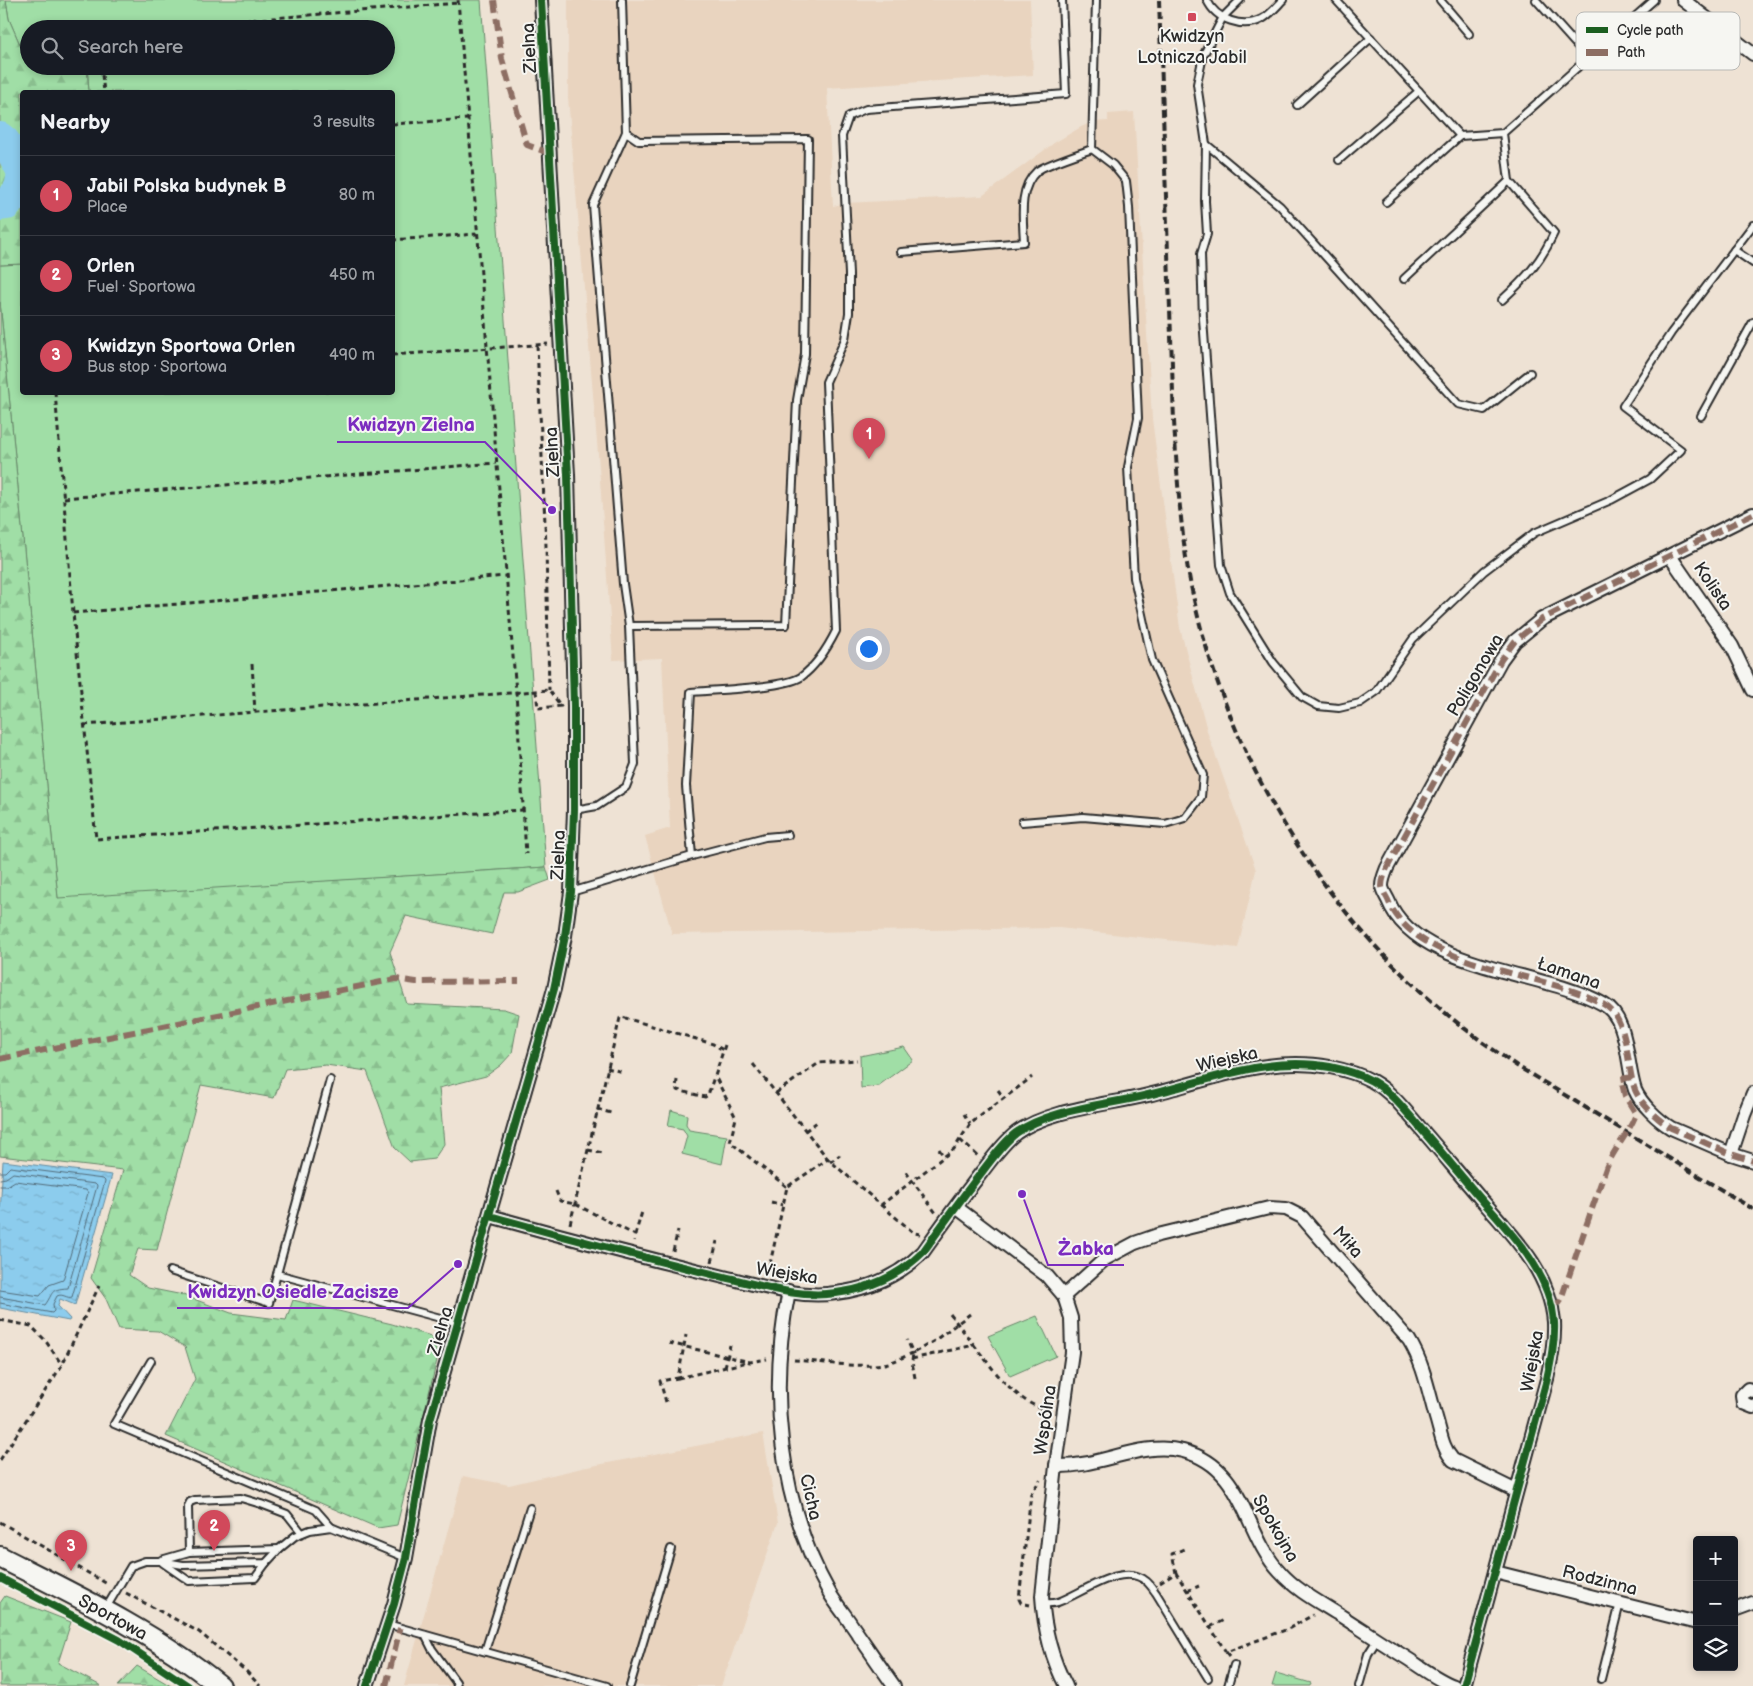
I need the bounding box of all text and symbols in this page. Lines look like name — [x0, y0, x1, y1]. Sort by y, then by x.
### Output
marker: Kwidzyn Lotnicza Jabil — [1186, 11, 1198, 23]
legend — [1576, 12, 1740, 70]
search box — [20, 20, 395, 75]
street label: Zielna — [518, 22, 541, 75]
text: Cycle path — [1617, 22, 1684, 39]
place label: Kwidzyn Lotnicza Jabil — [1137, 26, 1247, 68]
icon: search — [38, 34, 66, 62]
text: Search here — [78, 36, 183, 59]
text: Path — [1617, 44, 1645, 61]
text: Nearby — [40, 110, 110, 135]
text: 3 results — [313, 113, 375, 132]
text: Jabil Polska budynek B — [87, 175, 286, 198]
text: 1 — [53, 186, 59, 205]
text: 80 m — [339, 186, 375, 205]
text: Place — [87, 198, 128, 217]
text: Orlen — [87, 255, 135, 278]
text: 2 — [51, 266, 61, 285]
text: 450 m — [329, 266, 375, 285]
text: Fuel · Sportowa — [87, 278, 196, 297]
text: Kwidzyn Sportowa Orlen — [87, 335, 295, 358]
text: 3 — [51, 346, 61, 365]
text: 490 m — [329, 346, 375, 365]
text: Bus stop · Sportowa — [87, 358, 227, 377]
callout: Kwidzyn Zielna — [337, 408, 485, 442]
text: Kwidzyn Zielna — [347, 414, 475, 437]
pin: 1 — [853, 418, 885, 459]
street label: Zielna — [541, 426, 564, 479]
street label: Kolista — [1689, 558, 1736, 615]
street label: Poligonowa — [1443, 630, 1508, 720]
your location — [856, 636, 882, 662]
street label: Zielna — [547, 830, 570, 882]
street label: Łamana — [1534, 953, 1603, 994]
street label: Wiejska — [1194, 1042, 1260, 1077]
street label: Miła — [1328, 1222, 1367, 1263]
callout: Żabka — [1048, 1231, 1124, 1265]
text: Żabka — [1058, 1237, 1114, 1261]
street label: Wiejska — [754, 1258, 819, 1289]
callout: Kwidzyn Osiedle Zacisze — [177, 1274, 408, 1308]
text: Kwidzyn Osiedle Zacisze — [187, 1281, 399, 1304]
street label: Zielna — [423, 1304, 458, 1359]
street label: Wiejska — [1517, 1329, 1548, 1394]
street label: Wspólna — [1030, 1384, 1061, 1456]
street label: Cicha — [795, 1472, 826, 1522]
street label: Spokojna — [1248, 1491, 1303, 1566]
pin: 2 — [198, 1510, 230, 1551]
pin: 3 — [55, 1530, 87, 1571]
map controls — [1693, 1536, 1738, 1671]
button: + — [1693, 1536, 1738, 1581]
street label: Rodzinna — [1560, 1561, 1640, 1600]
button: − — [1693, 1581, 1738, 1626]
street label: Sportowa — [75, 1590, 151, 1645]
button: layers — [1693, 1626, 1738, 1671]

